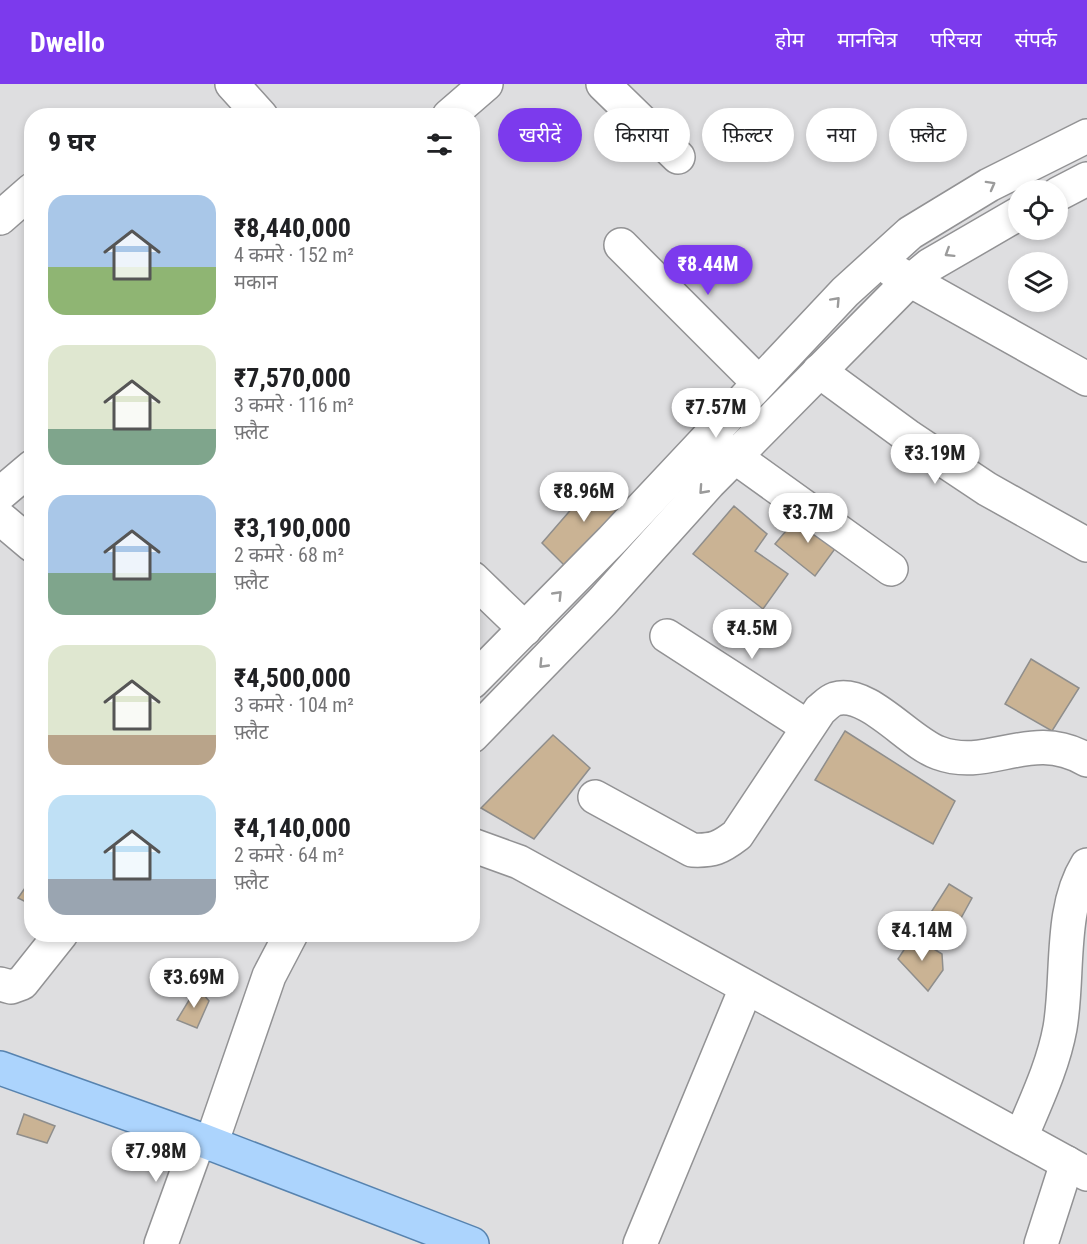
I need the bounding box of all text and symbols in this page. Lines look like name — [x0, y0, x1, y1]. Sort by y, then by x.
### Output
text: Dwello — [30, 26, 105, 59]
text: होम — [775, 28, 804, 52]
text: मानचित्र — [837, 28, 897, 52]
text: परिचय — [930, 28, 982, 52]
text: संपर्क — [1015, 28, 1057, 52]
chip: खरीदें — [498, 108, 582, 162]
chip: किराया — [594, 108, 690, 162]
chip: फ़िल्टर — [702, 108, 794, 162]
chip: नया — [806, 108, 877, 162]
chip: फ़्लैट — [889, 108, 967, 162]
text: 9 घर — [48, 127, 95, 157]
icon: filters — [423, 128, 456, 161]
map controls — [1008, 180, 1068, 312]
button: locate — [1008, 180, 1068, 240]
one-way arrow — [985, 181, 995, 192]
text: ₹8,440,000 — [234, 213, 351, 243]
icon: home — [96, 219, 168, 291]
text: 4 कमरे · 152 m² — [234, 243, 354, 267]
pin: ₹8.44M — [659, 245, 757, 296]
one-way arrow — [945, 246, 955, 258]
text: ₹8.44M — [678, 252, 738, 276]
button: layers — [1008, 252, 1068, 312]
text: मकान — [234, 270, 278, 294]
one-way arrow — [829, 297, 840, 308]
text: ₹7,570,000 — [234, 363, 351, 393]
icon: home — [96, 369, 168, 441]
pin: ₹7.57M — [667, 388, 765, 439]
text: 3 कमरे · 116 m² — [234, 393, 354, 417]
text: ₹7.57M — [686, 395, 746, 419]
text: फ़्लैट — [234, 420, 269, 444]
pin: ₹3.19M — [886, 434, 984, 485]
text: ₹3.19M — [905, 441, 965, 465]
pin: ₹8.96M — [535, 472, 633, 523]
text: ₹8.96M — [554, 479, 614, 503]
one-way arrow — [699, 483, 710, 493]
pin: ₹3.7M — [766, 493, 850, 544]
text: ₹3.7M — [783, 500, 833, 524]
text: ₹3,190,000 — [234, 513, 351, 543]
icon: home — [96, 519, 168, 591]
text: 2 कमरे · 68 m² — [234, 543, 344, 567]
text: फ़्लैट — [234, 570, 269, 594]
one-way arrow — [550, 592, 561, 603]
pin: ₹4.5M — [710, 609, 794, 660]
text: ₹4.5M — [727, 616, 777, 640]
one-way arrow — [539, 656, 550, 667]
text: ₹4,500,000 — [234, 663, 351, 693]
icon: home — [96, 669, 168, 741]
text: 3 कमरे · 104 m² — [234, 693, 354, 717]
text: फ़्लैट — [234, 720, 269, 744]
text: ₹4,140,000 — [234, 813, 351, 843]
icon: home — [96, 819, 168, 891]
text: 2 कमरे · 64 m² — [234, 843, 344, 867]
text: फ़्लैट — [234, 870, 269, 894]
pin: ₹4.14M — [873, 911, 971, 962]
text: ₹4.14M — [892, 918, 952, 942]
pin: ₹3.69M — [145, 958, 243, 1009]
text: ₹3.69M — [164, 965, 224, 989]
pin: ₹7.98M — [107, 1132, 205, 1183]
text: ₹7.98M — [126, 1139, 186, 1163]

